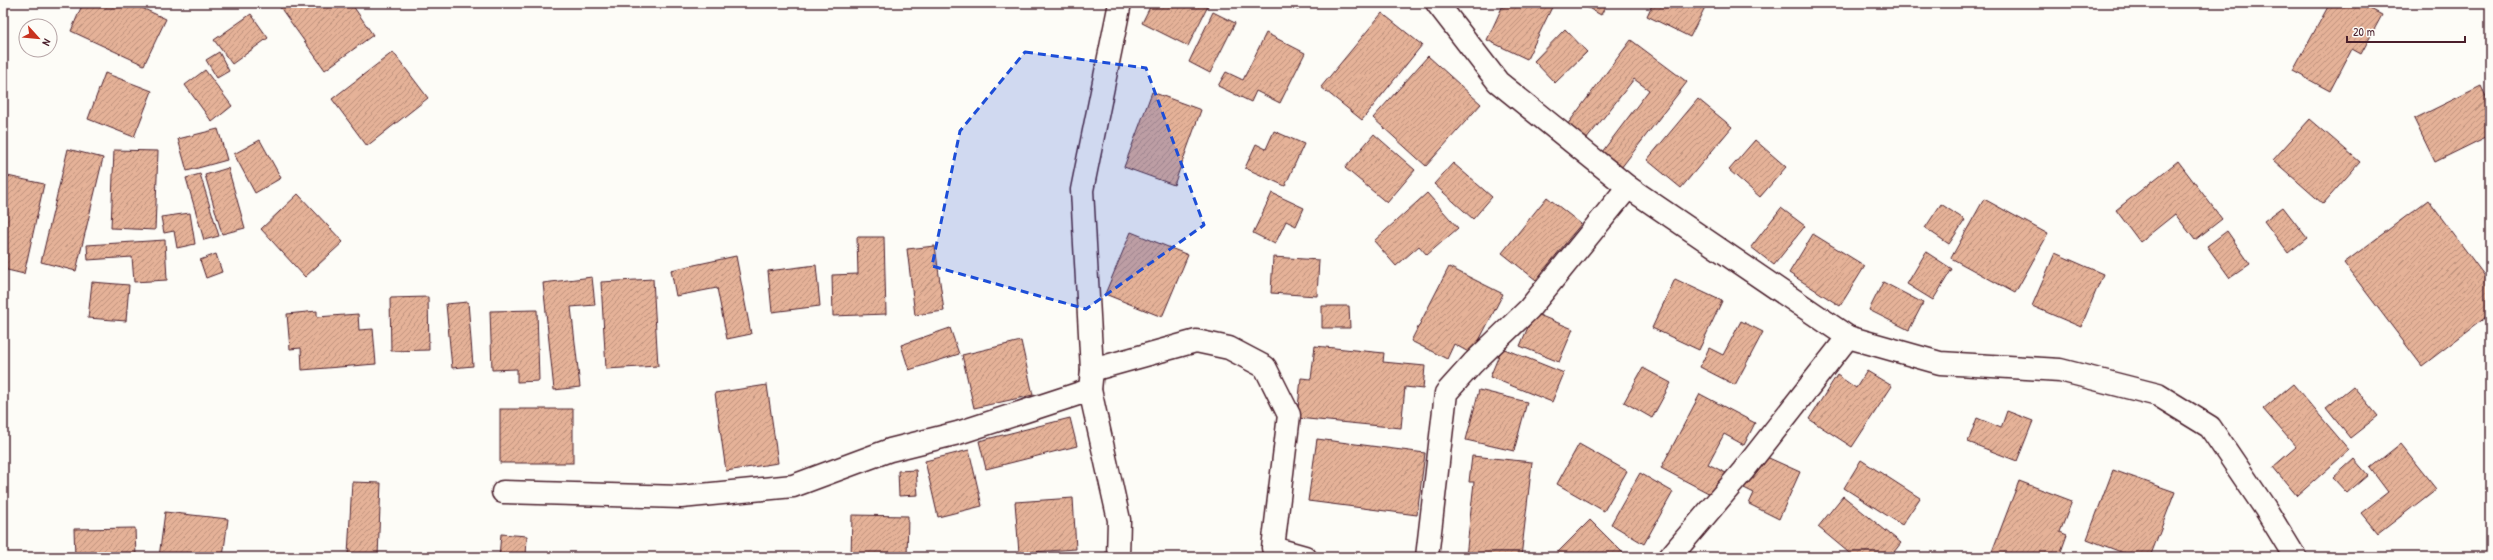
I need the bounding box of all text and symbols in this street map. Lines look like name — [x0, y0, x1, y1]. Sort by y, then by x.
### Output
north arrow — [18, 18, 58, 58]
scale bar — [2347, 18, 2465, 44]
text: 20 m — [2353, 23, 2375, 40]
text: N — [39, 37, 54, 48]

